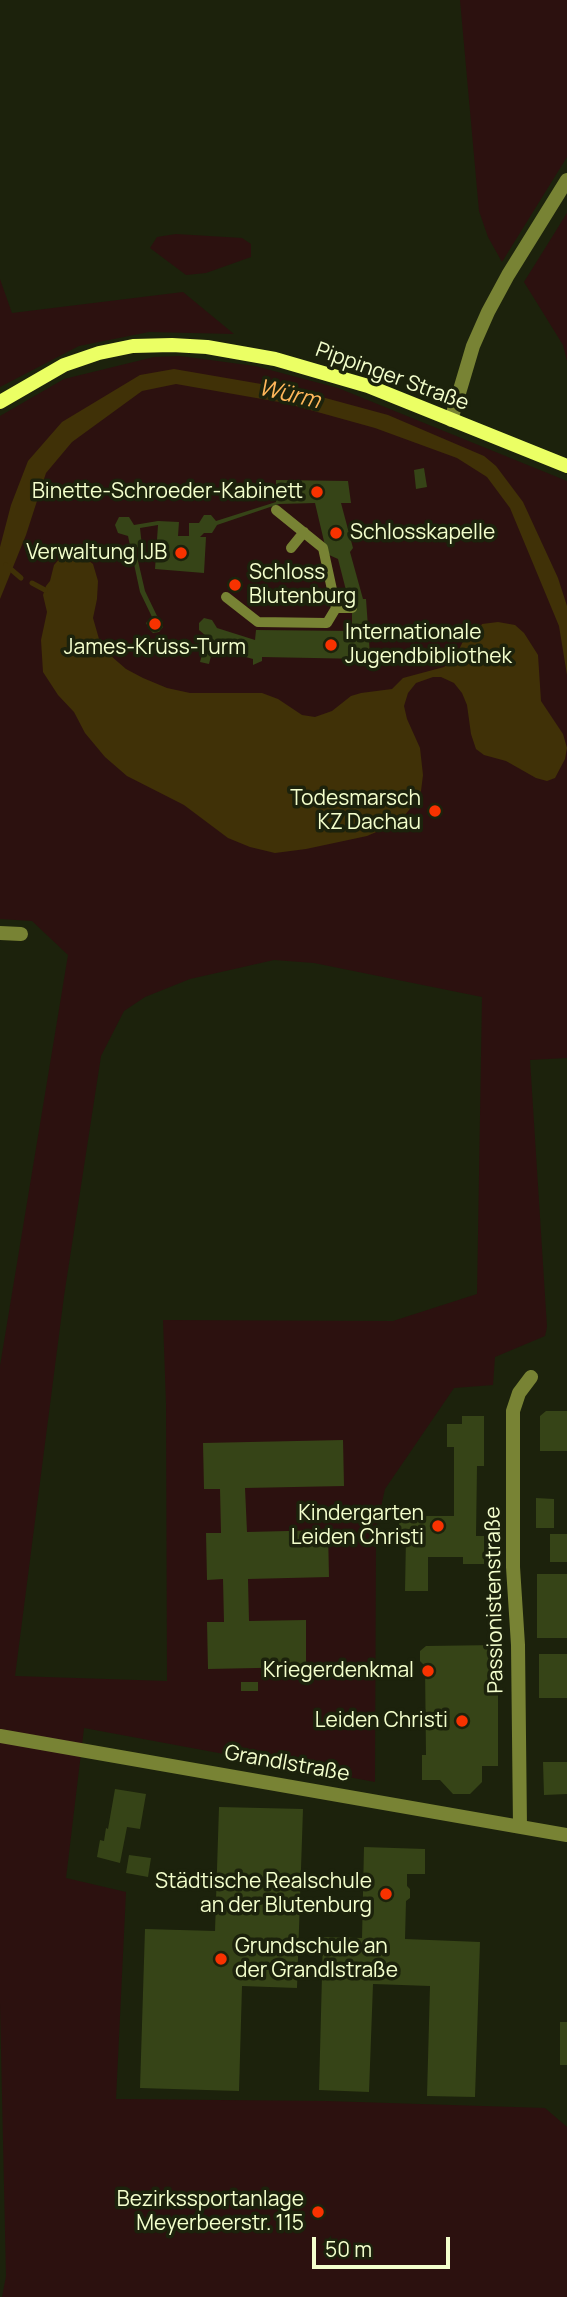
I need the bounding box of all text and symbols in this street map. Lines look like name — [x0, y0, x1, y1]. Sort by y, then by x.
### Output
street label: Pippinger Straße — [312, 338, 472, 416]
water label: Würm — [256, 375, 322, 415]
place label: Binette-Schroeder-Kabinett — [32, 479, 303, 505]
marker: Binette-Schroeder-Kabinett — [309, 484, 325, 500]
place label: Schlosskapelle — [350, 520, 495, 546]
marker: Schlosskapelle — [328, 525, 344, 541]
place label: Verwaltung IJB — [26, 540, 167, 566]
marker: Verwaltung IJB — [173, 545, 189, 561]
place label: Schloss Blutenburg — [249, 560, 356, 610]
marker: Schloss Blutenburg — [227, 577, 243, 593]
marker: James-Krüss-Turm — [147, 616, 163, 632]
place label: Internationale Jugendbibliothek — [345, 620, 512, 670]
place label: James-Krüss-Turm — [64, 635, 246, 661]
marker: Internationale Jugendbibliothek — [323, 637, 339, 653]
place label: Todesmarsch KZ Dachau — [290, 786, 421, 836]
marker: Todesmarsch KZ Dachau — [427, 803, 443, 819]
place label: Kindergarten Leiden Christi — [291, 1501, 424, 1551]
street label: Passionistenstraße — [481, 1506, 509, 1694]
marker: Kindergarten Leiden Christi — [430, 1518, 446, 1534]
place label: Kriegerdenkmal — [263, 1658, 414, 1684]
marker: Kriegerdenkmal — [420, 1663, 436, 1679]
place label: Leiden Christi — [315, 1708, 448, 1734]
marker: Leiden Christi — [454, 1713, 470, 1729]
street label: Grandlstraße — [223, 1741, 351, 1787]
place label: Städtische Realschule an der Blutenburg — [155, 1869, 372, 1919]
marker: Städtische Realschule an der Blutenburg — [378, 1886, 394, 1902]
place label: Grundschule an der Grandlstraße — [235, 1934, 398, 1984]
marker: Grundschule an der Grandlstraße — [213, 1951, 229, 1967]
place label: Bezirkssportanlage Meyerbeerstr. 115 — [117, 2187, 304, 2237]
marker: Bezirkssportanlage Meyerbeerstr. 115 — [310, 2204, 326, 2220]
scale bar — [315, 2224, 453, 2268]
text: 50 m — [325, 2235, 372, 2263]

